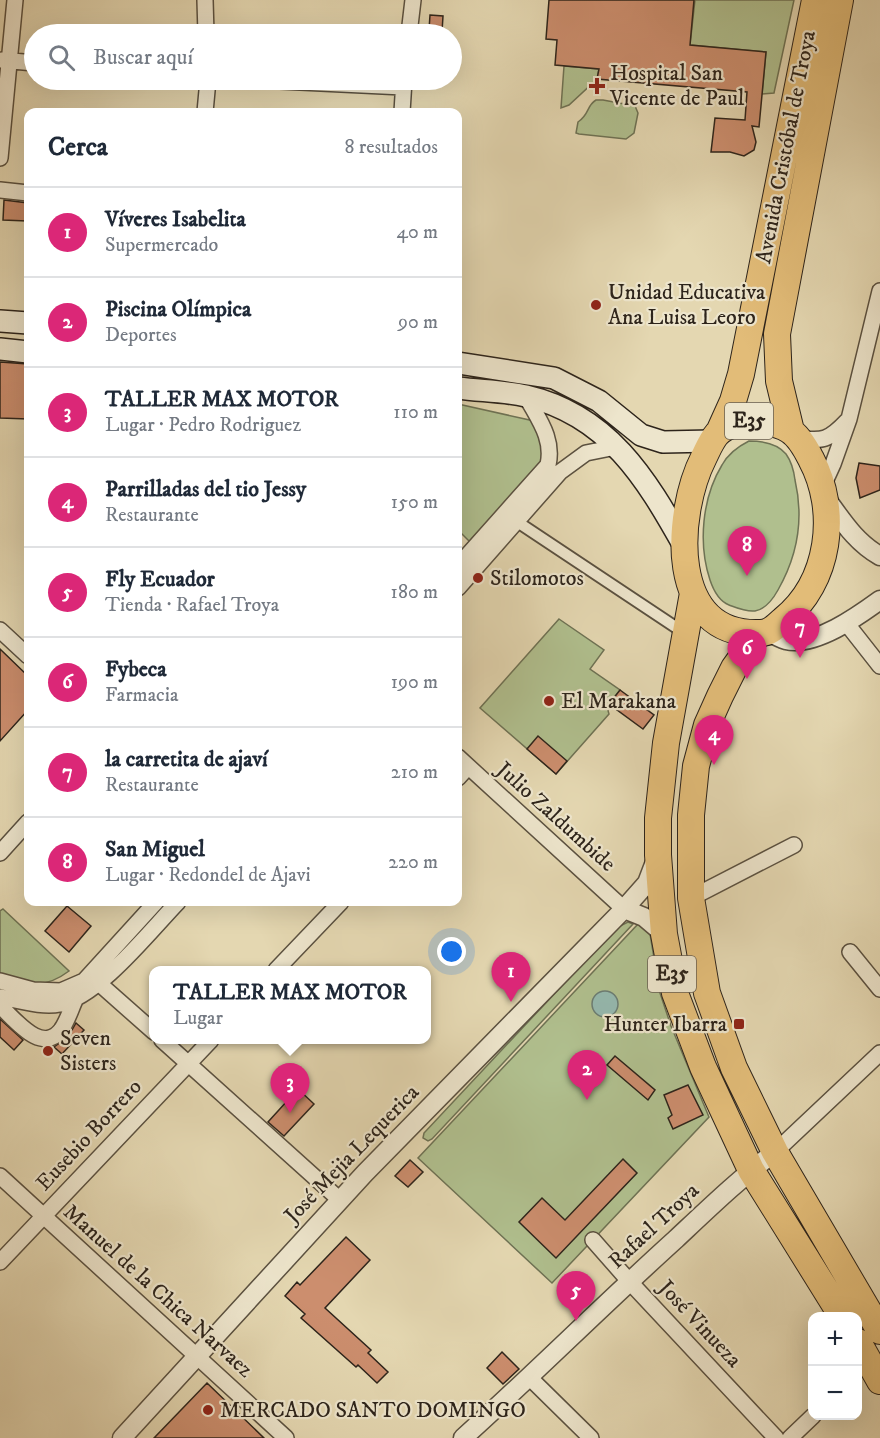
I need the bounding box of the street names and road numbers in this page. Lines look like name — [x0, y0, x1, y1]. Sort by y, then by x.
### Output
street label: Avenida Cristóbal de Troya — [750, 28, 822, 266]
road number: E35 — [725, 403, 773, 439]
street label: Julio Zaldumbide — [489, 755, 621, 878]
road number: E35 — [648, 956, 696, 992]
street label: Eusebio Borrero — [30, 1074, 148, 1196]
street label: José Mejia Lequerica — [278, 1079, 425, 1230]
street label: Rafael Troya — [603, 1177, 705, 1275]
street label: Manuel de la Chica Narvaez — [58, 1199, 259, 1384]
street label: José Vinueza — [651, 1273, 748, 1374]

